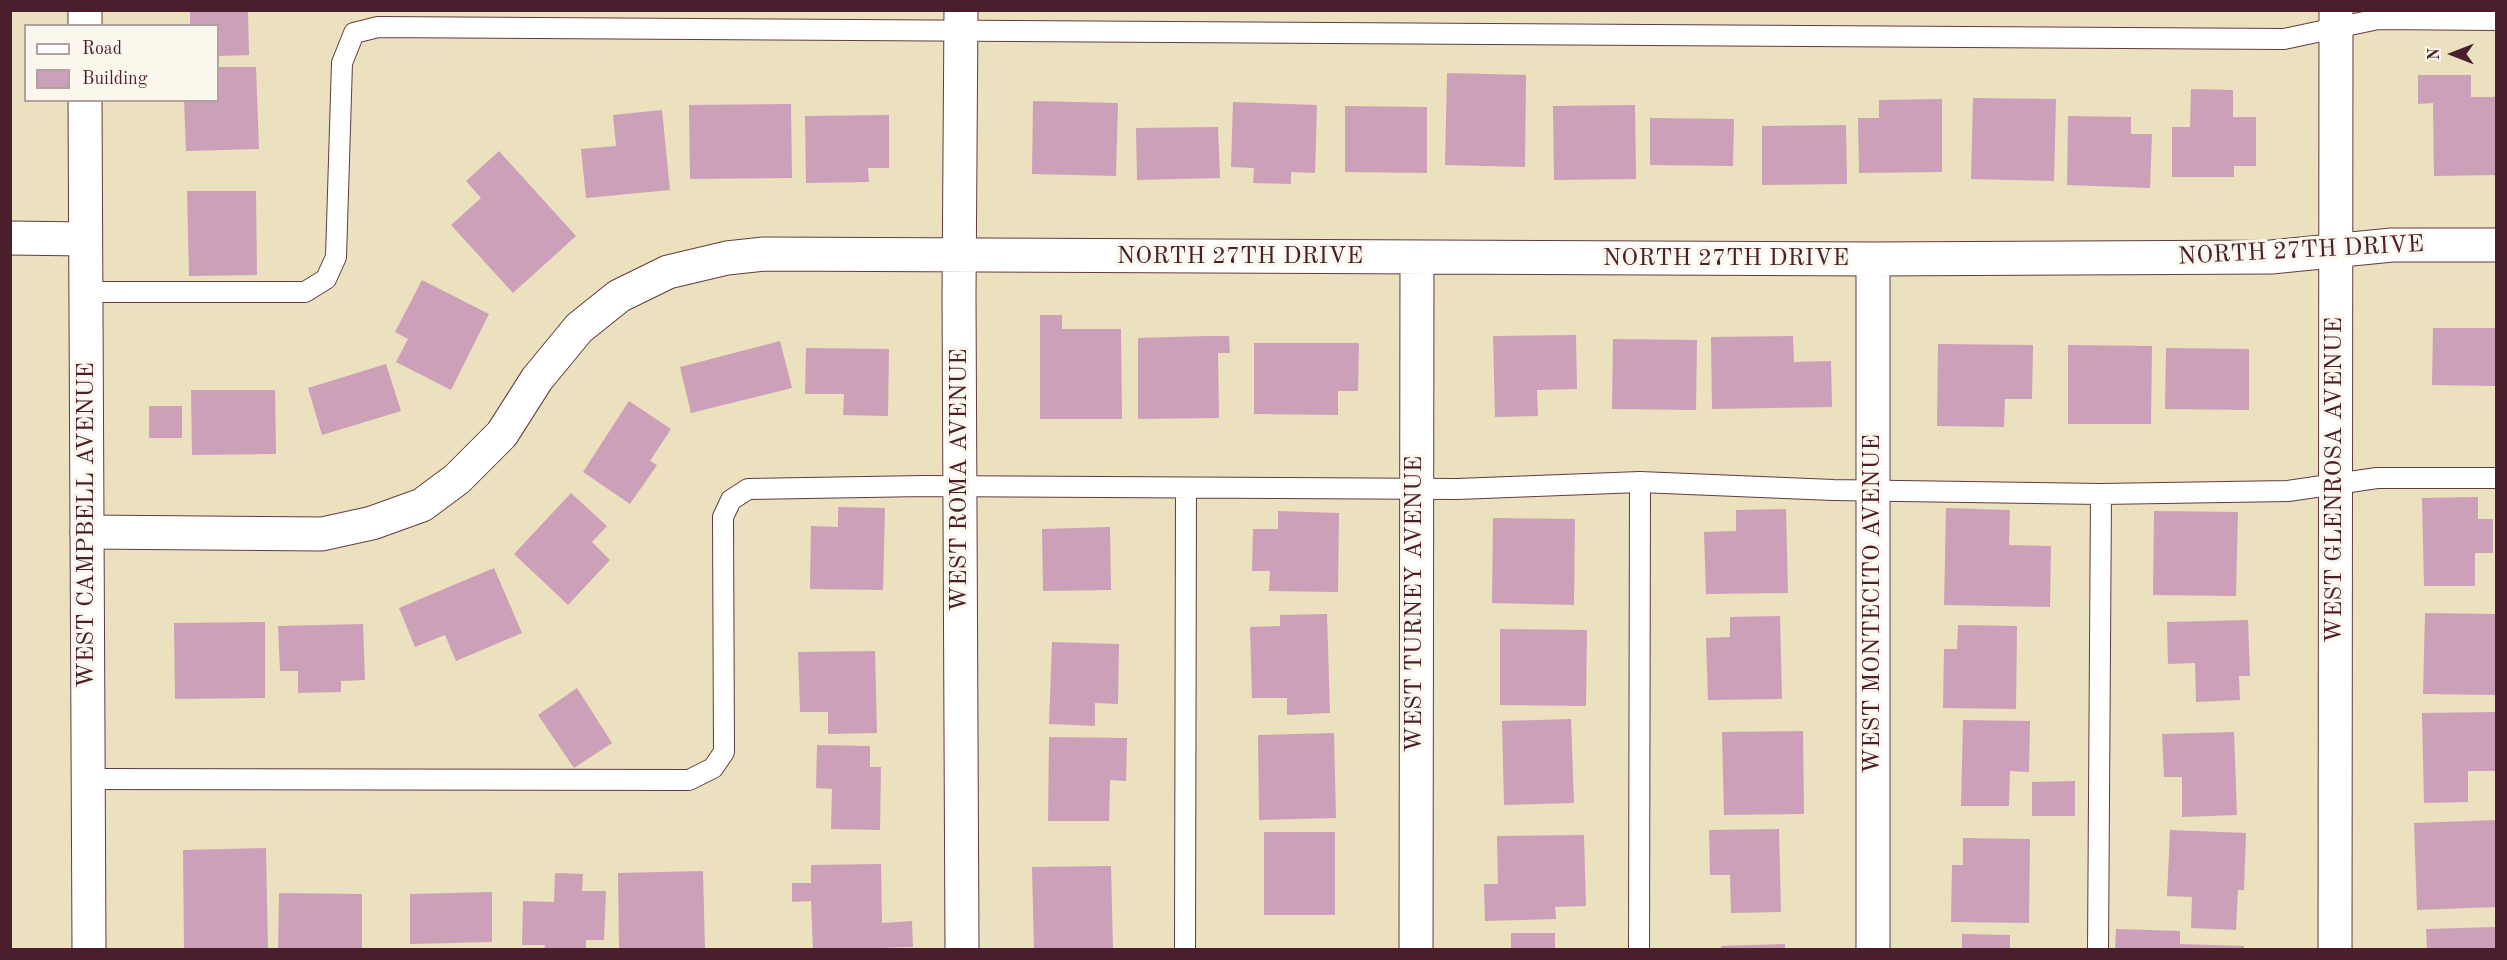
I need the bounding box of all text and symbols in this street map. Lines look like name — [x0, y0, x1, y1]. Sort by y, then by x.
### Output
legend — [24, 24, 219, 102]
north arrow — [2423, 24, 2483, 84]
text: Road — [82, 40, 122, 58]
text: N — [2427, 48, 2443, 60]
text: Building — [82, 70, 147, 88]
street label: NORTH 27TH DRIVE — [2177, 230, 2425, 272]
street label: NORTH 27TH DRIVE — [1117, 243, 1363, 271]
street label: NORTH 27TH DRIVE — [1603, 245, 1849, 273]
street label: WEST GLENROSA AVENUE — [2321, 317, 2349, 643]
street label: WEST ROMA AVENUE — [946, 348, 974, 612]
street label: WEST CAMPBELL AVENUE — [73, 362, 101, 688]
street label: WEST MONTECITO AVENUE — [1859, 434, 1887, 774]
street label: WEST TURNEY AVENUE — [1401, 456, 1429, 752]

